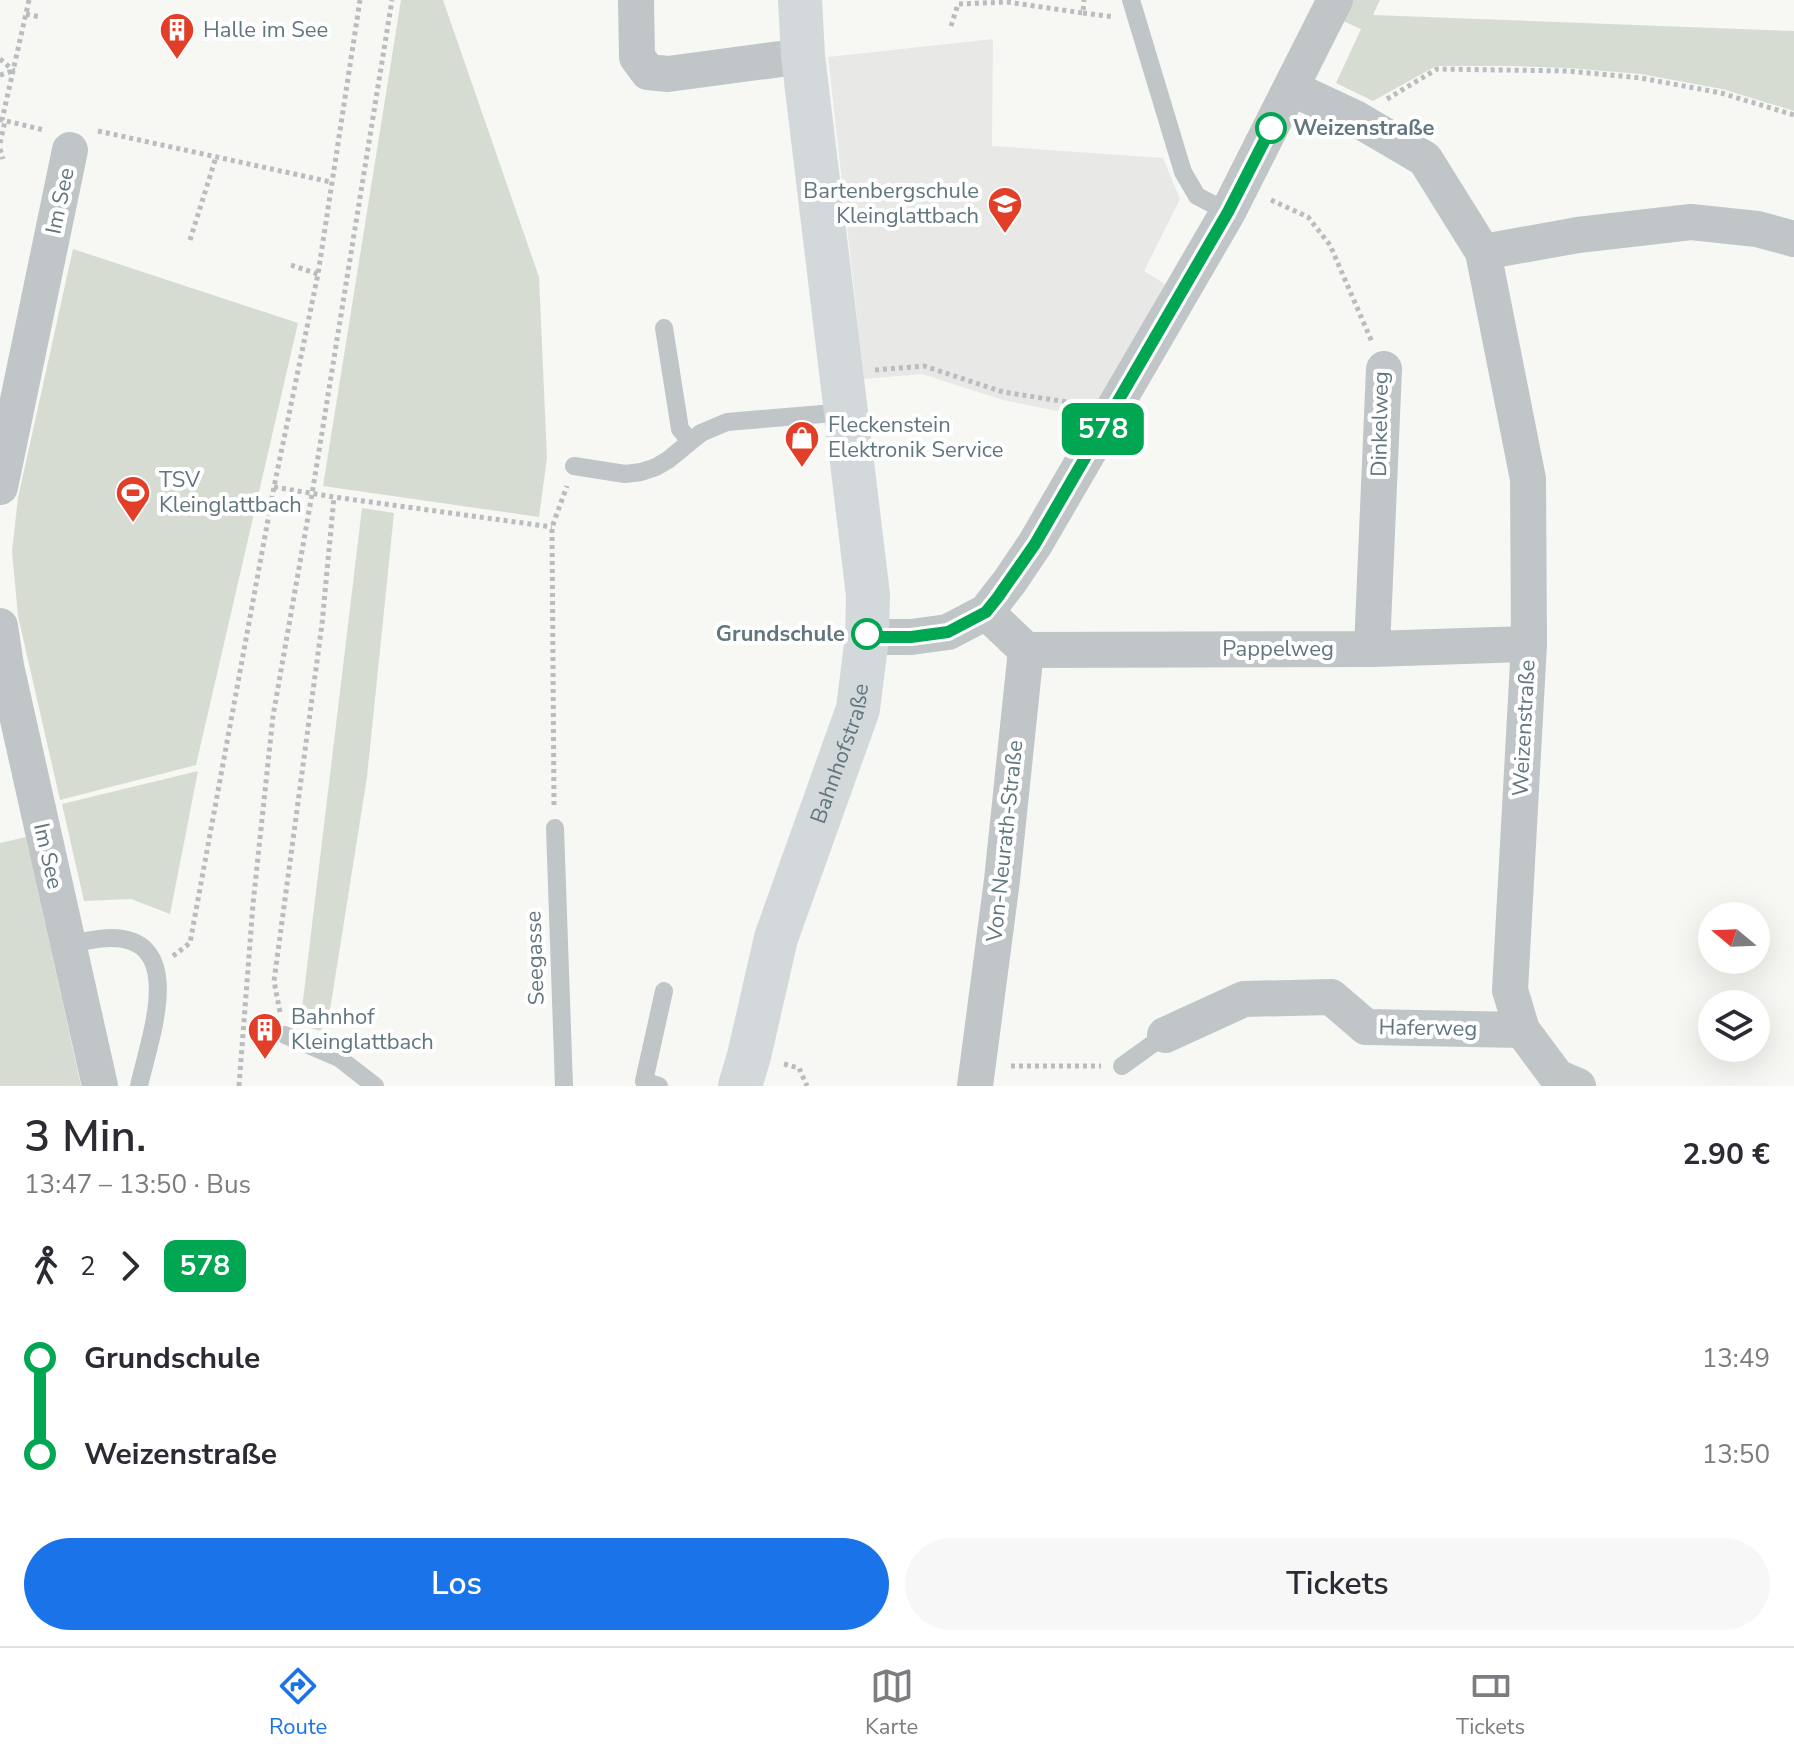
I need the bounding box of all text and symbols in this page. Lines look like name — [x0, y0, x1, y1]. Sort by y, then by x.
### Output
building icon: Halle im See — [158, 11, 196, 61]
place label: Halle im See — [203, 15, 328, 45]
marker: Weizenstraße — [1256, 113, 1286, 143]
place label: Weizenstraße — [1293, 113, 1435, 143]
street label: Im See — [38, 165, 82, 237]
place label: Bartenbergschule Kleinglattbach — [803, 176, 979, 231]
school or university icon: Bartenbergschule Kleinglattbach — [986, 185, 1024, 235]
street label: Dinkelweg — [1364, 371, 1396, 477]
line badge: 578 — [1057, 403, 1149, 455]
place label: Fleckenstein Elektronik Service — [828, 410, 1003, 465]
text: 578 — [1078, 410, 1128, 448]
shop icon: Fleckenstein Elektronik Service — [783, 419, 821, 469]
place label: TSV Kleinglattbach — [159, 465, 302, 520]
sports icon: TSV Kleinglattbach — [114, 474, 152, 524]
place label: Grundschule — [716, 619, 845, 649]
marker: Grundschule — [852, 619, 882, 649]
street label: Pappelweg — [1222, 634, 1334, 664]
street label: Weizenstraße — [1505, 659, 1543, 797]
street label: Bahnhofstraße — [803, 682, 876, 828]
street label: Von-Neurath-Straße — [979, 739, 1031, 944]
street label: Im See — [26, 820, 70, 892]
north arrow — [1698, 902, 1770, 974]
map controls — [1698, 902, 1770, 1062]
street label: Seegasse — [518, 910, 552, 1006]
button: layers — [1698, 990, 1770, 1062]
place label: Bahnhof Kleinglattbach — [291, 1002, 434, 1057]
building icon: Bahnhof Kleinglattbach — [246, 1011, 284, 1061]
street label: Haferweg — [1378, 1012, 1478, 1044]
text: 3 Min. — [24, 1107, 146, 1167]
text: 2.90 € — [1682, 1134, 1770, 1175]
text: 13:47 – 13:50 · Bus — [24, 1167, 251, 1202]
icon: walk — [24, 1244, 68, 1288]
icon: forward — [108, 1244, 152, 1288]
text: 578 — [180, 1247, 230, 1285]
text: 2 — [80, 1249, 96, 1284]
text: Grundschule — [84, 1338, 260, 1379]
text: 13:49 — [1702, 1341, 1770, 1376]
text: Weizenstraße — [84, 1434, 277, 1475]
text: 13:50 — [1702, 1437, 1770, 1472]
button: Los — [24, 1538, 889, 1630]
button: Tickets — [905, 1538, 1770, 1630]
tab: Route — [269, 1664, 327, 1742]
tab: Karte — [865, 1664, 918, 1742]
tab: Tickets — [1456, 1664, 1525, 1742]

